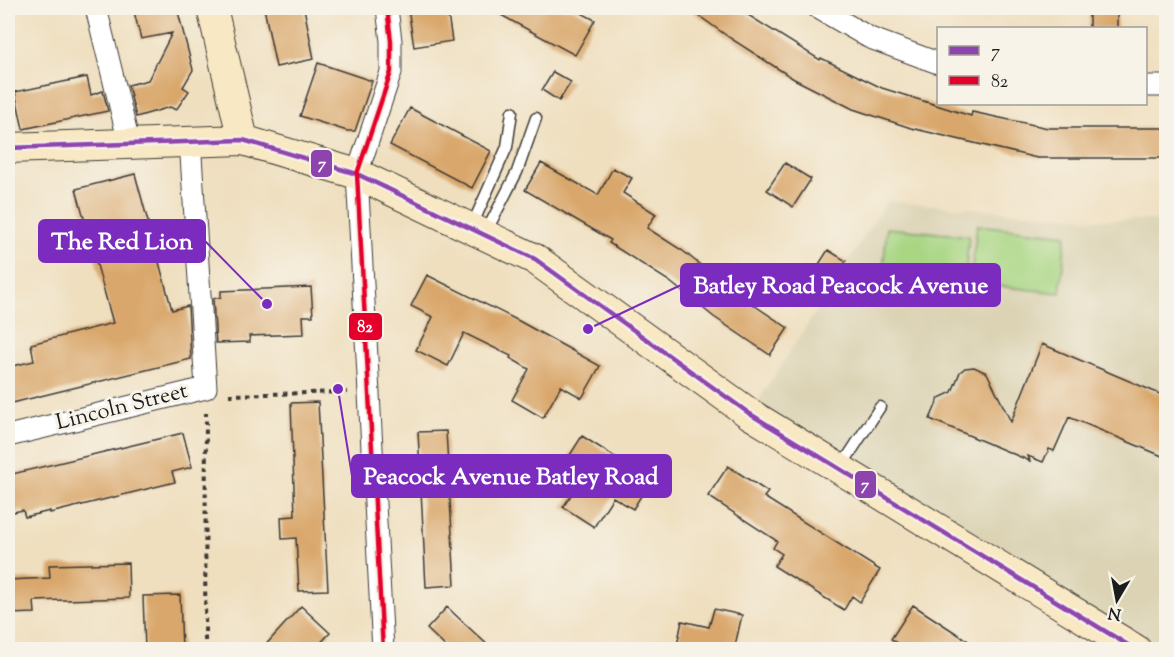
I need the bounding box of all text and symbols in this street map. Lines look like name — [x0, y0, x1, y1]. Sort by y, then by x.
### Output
legend — [937, 27, 1147, 105]
text: 7 — [991, 40, 1000, 66]
text: 82 — [991, 70, 1009, 96]
line badge: 7 — [310, 149, 333, 178]
text: 7 — [318, 154, 327, 177]
callout: The Red Lion — [39, 220, 205, 262]
text: The Red Lion — [51, 226, 194, 260]
callout: Batley Road Peacock Avenue — [681, 264, 1000, 306]
text: Batley Road Peacock Avenue — [693, 270, 989, 304]
line badge: 82 — [348, 312, 383, 341]
text: 82 — [357, 317, 373, 340]
street label: Lincoln Street — [53, 376, 192, 440]
callout: Peacock Avenue Batley Road — [352, 455, 671, 497]
text: Peacock Avenue Batley Road — [363, 461, 659, 495]
line badge: 7 — [854, 470, 877, 499]
text: 7 — [861, 475, 870, 498]
north arrow — [1087, 570, 1147, 630]
text: N — [1106, 600, 1123, 625]

